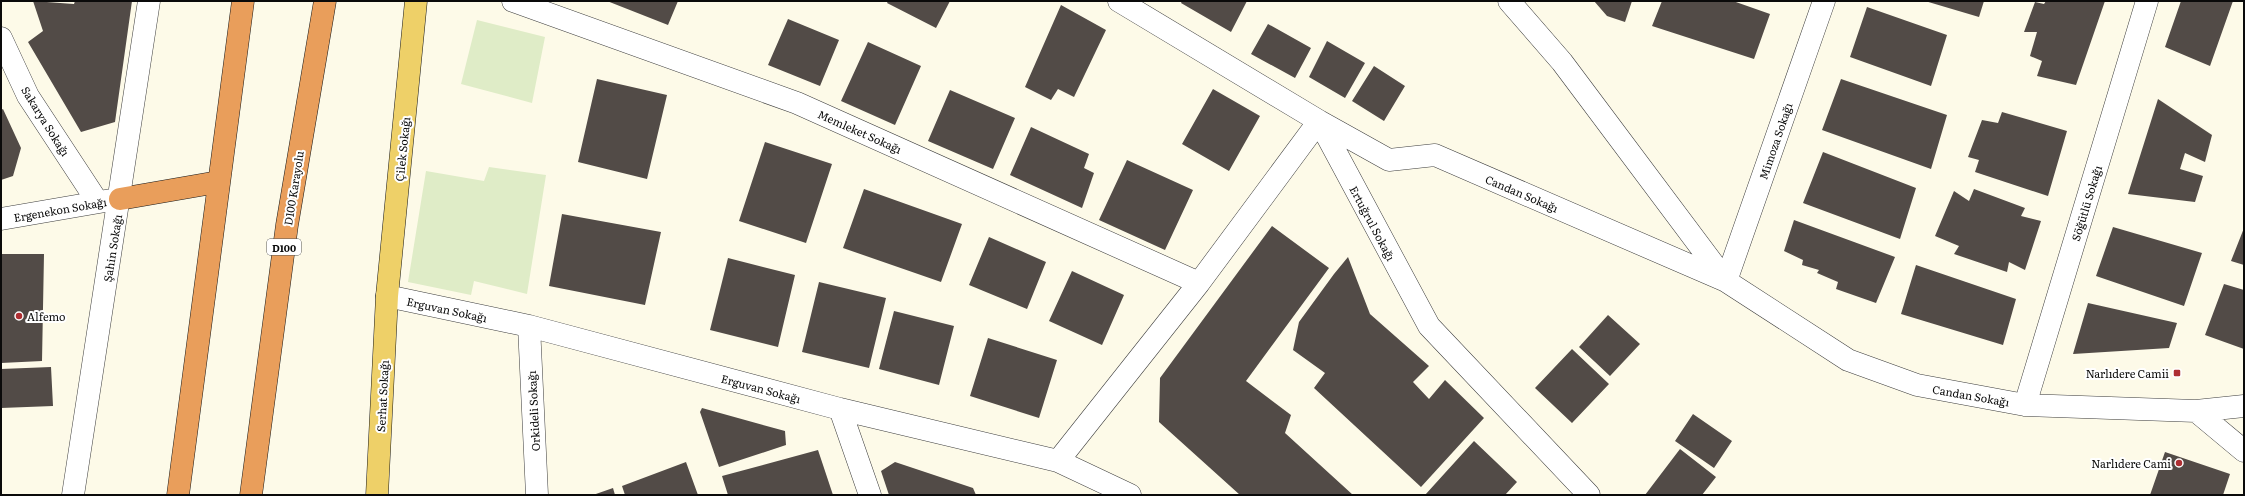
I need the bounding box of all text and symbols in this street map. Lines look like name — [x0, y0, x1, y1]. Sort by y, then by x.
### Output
street label: Sakarya Sokağı — [18, 83, 74, 159]
street label: Mimoza Sokağı — [1754, 100, 1796, 182]
street label: Memleket Sokağı — [816, 105, 905, 157]
street label: Çilek Sokağı — [391, 116, 413, 182]
street label: D100 Karayolu — [279, 150, 307, 226]
street label: Söğütlü Sokağı — [2067, 163, 2105, 243]
street label: Candan Sokağı — [1483, 170, 1561, 216]
street label: Ertuğrul Sokağı — [1346, 183, 1400, 264]
street label: Ergenekon Sokağı — [12, 193, 108, 225]
street label: Şahin Sokağı — [99, 213, 125, 283]
road number: D100 — [267, 239, 301, 255]
street label: Erguvan Sokağı — [405, 293, 489, 325]
place label: Alfemo — [27, 308, 66, 324]
marker: Alfemo — [14, 311, 24, 321]
street label: Serhat Sokağı — [372, 359, 392, 432]
place label: Narlıdere Camii — [2086, 365, 2169, 381]
marker: Narlıdere Camii — [2172, 368, 2182, 378]
street label: Orkideli Sokağı — [523, 370, 543, 452]
street label: Erguvan Sokağı — [719, 370, 803, 406]
street label: Candan Sokağı — [1931, 380, 2011, 410]
place label: Narlıdere Cami — [2091, 455, 2171, 471]
marker: Narlıdere Cami — [2174, 458, 2184, 468]

